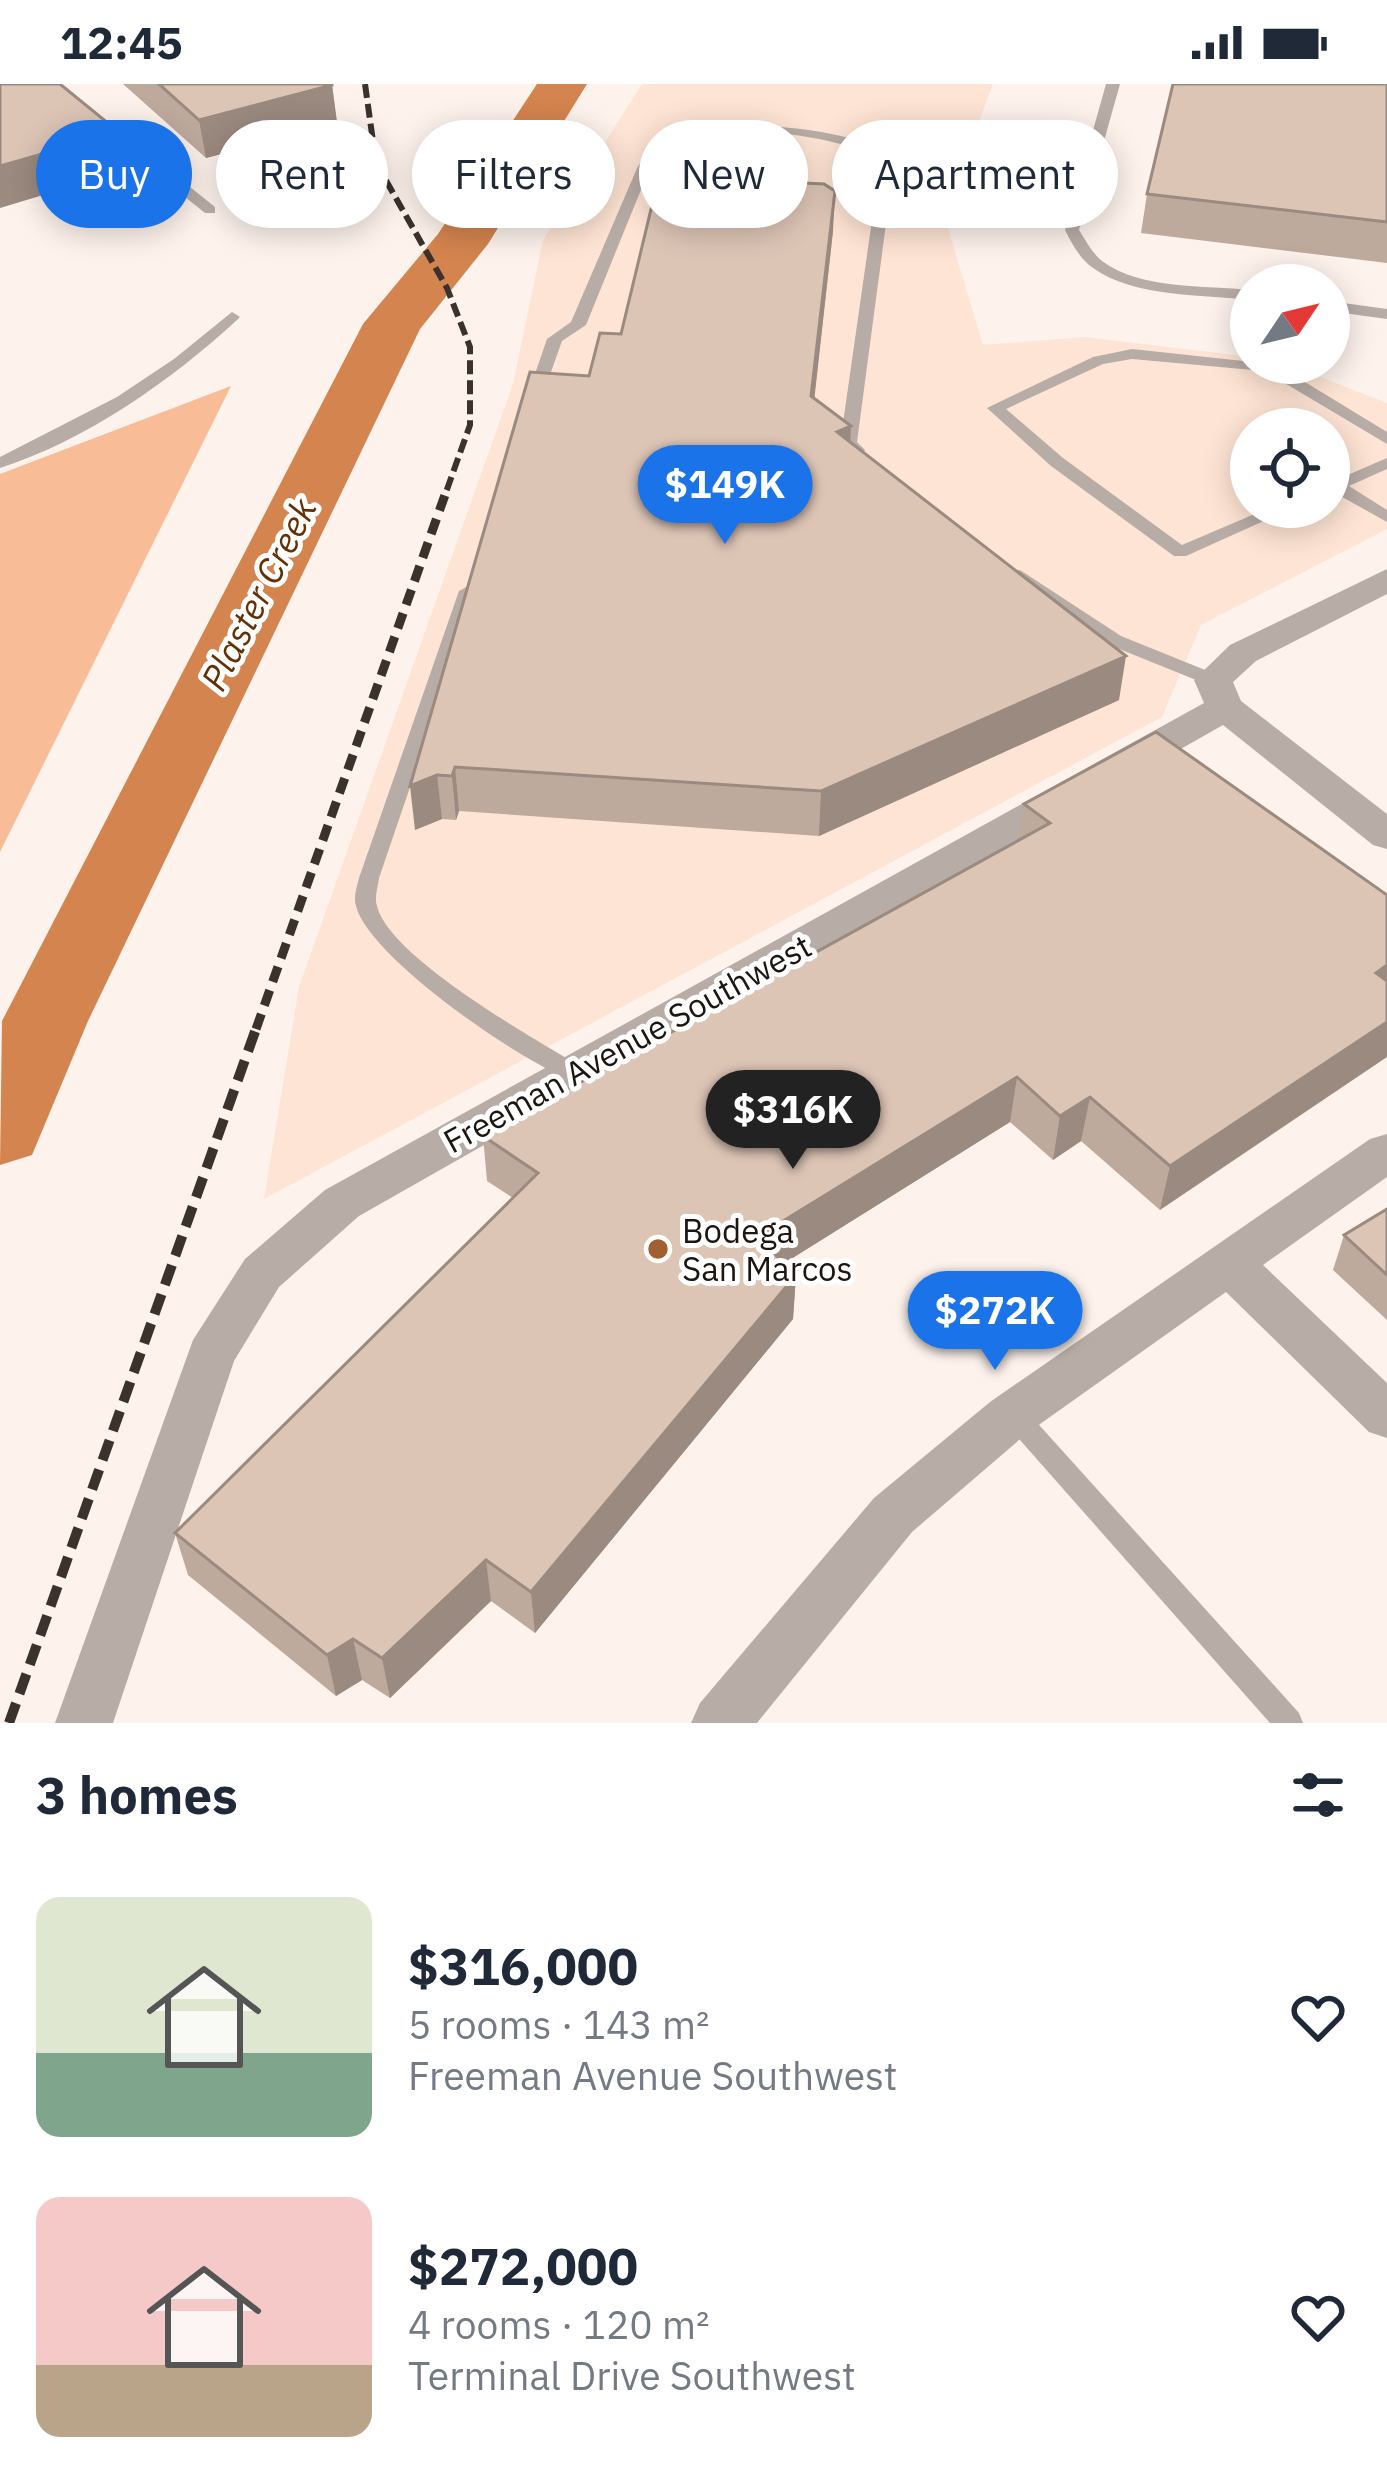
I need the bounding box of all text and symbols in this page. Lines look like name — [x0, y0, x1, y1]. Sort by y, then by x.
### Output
text: 12:45 — [60, 13, 183, 71]
chip: Buy — [36, 120, 192, 228]
chip: Rent — [216, 120, 388, 228]
chip: Filters — [412, 120, 615, 228]
chip: New — [639, 120, 808, 228]
chip: Apartment — [832, 120, 1118, 228]
north arrow — [1230, 264, 1350, 384]
map controls — [1230, 264, 1350, 528]
button: locate — [1230, 408, 1350, 528]
pin: $149K — [641, 445, 809, 547]
text: $149K — [665, 458, 785, 509]
water label: Plaster Creek — [190, 489, 327, 698]
street label: Freeman Avenue Southwest — [435, 924, 819, 1162]
pin: $316K — [709, 1070, 877, 1172]
text: $316K — [733, 1083, 853, 1134]
place label: Bodega San Marcos — [682, 1209, 853, 1290]
marker: Bodega San Marcos — [645, 1236, 671, 1262]
pin: $272K — [911, 1271, 1079, 1373]
text: $272K — [935, 1284, 1055, 1335]
text: 3 homes — [36, 1762, 238, 1828]
icon: filters — [1285, 1762, 1351, 1828]
text: $316,000 — [408, 1933, 638, 1999]
icon: home — [132, 1945, 276, 2089]
icon: heart — [1285, 1984, 1351, 2050]
text: 5 rooms · 143 m² — [408, 1999, 710, 2050]
text: Freeman Avenue Southwest — [408, 2050, 898, 2101]
text: $272,000 — [408, 2233, 638, 2299]
icon: home — [132, 2245, 276, 2389]
icon: heart — [1285, 2284, 1351, 2350]
text: 4 rooms · 120 m² — [408, 2299, 710, 2350]
text: Terminal Drive Southwest — [408, 2350, 856, 2401]

